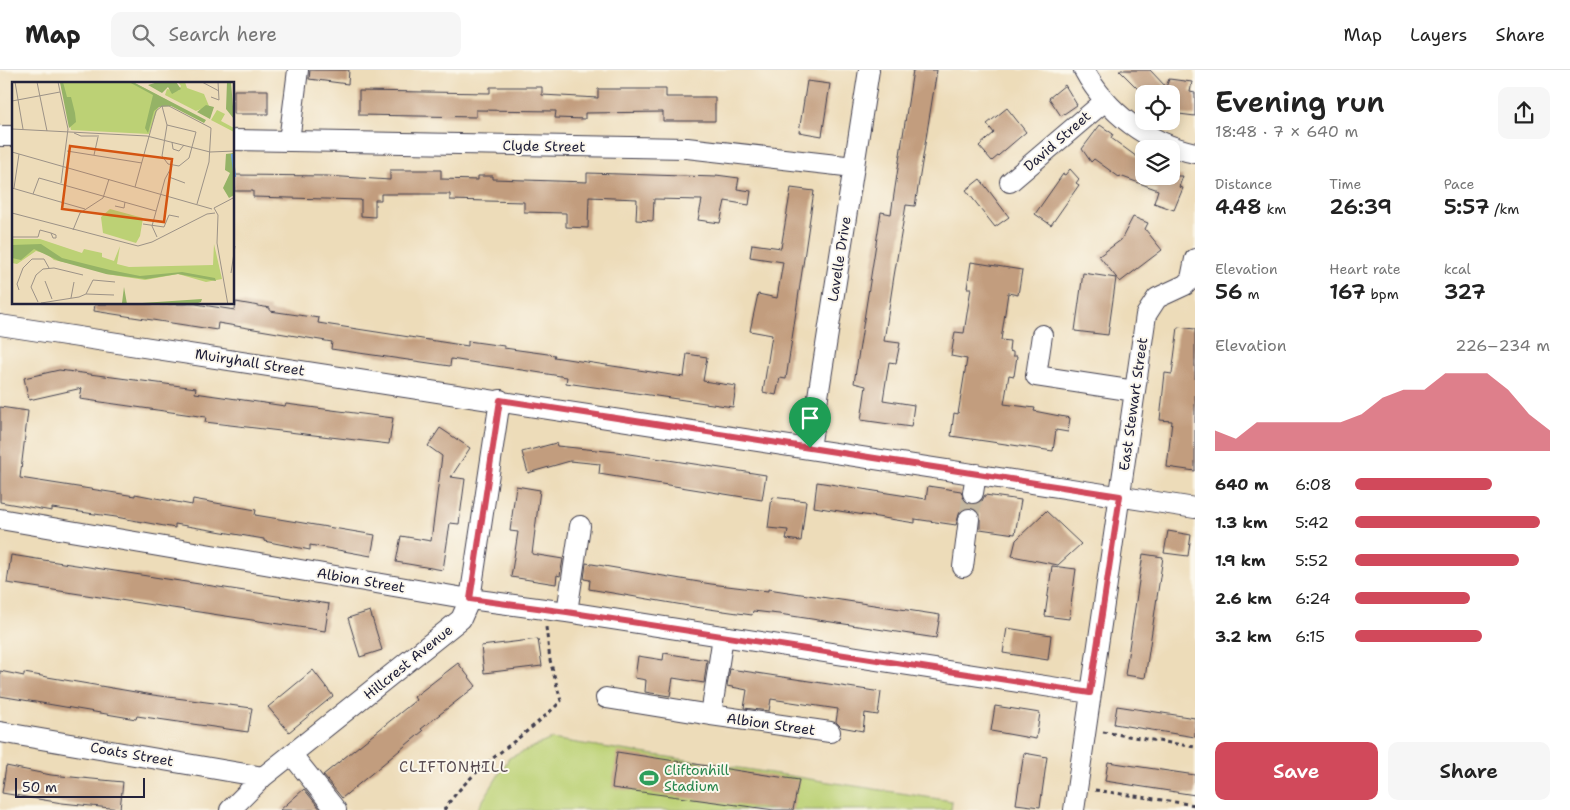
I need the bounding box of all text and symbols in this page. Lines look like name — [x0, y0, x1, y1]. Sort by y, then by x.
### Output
search box — [111, 12, 461, 57]
text: Map — [25, 19, 81, 51]
icon: search — [129, 21, 157, 49]
text: Search here — [169, 22, 277, 47]
text: Map — [1344, 23, 1382, 47]
text: Layers — [1410, 23, 1467, 47]
text: Share — [1495, 23, 1545, 47]
inset map — [12, 82, 235, 305]
text: Evening run — [1215, 83, 1385, 121]
map controls — [1135, 85, 1180, 185]
button: locate — [1135, 85, 1180, 130]
button: share — [1498, 87, 1550, 139]
street label: David Street — [1020, 107, 1094, 175]
text: 18:48 · 7 × 640 m — [1215, 121, 1358, 142]
street label: Clyde Street — [502, 136, 586, 156]
button: layers — [1135, 140, 1180, 185]
text: Distance — [1215, 175, 1272, 193]
text: Time — [1329, 175, 1361, 193]
text: Pace — [1444, 175, 1474, 193]
text: 4.48 — [1215, 193, 1262, 221]
text: 26:39 — [1329, 193, 1392, 221]
text: 5:57 — [1444, 193, 1489, 221]
text: km — [1262, 200, 1286, 218]
text: /km — [1489, 200, 1519, 218]
street label: Lavelle Drive — [823, 215, 855, 303]
text: Elevation — [1215, 260, 1278, 278]
text: Heart rate — [1329, 260, 1401, 278]
text: kcal — [1444, 260, 1471, 278]
text: 56 — [1215, 278, 1243, 306]
text: 167 — [1329, 278, 1366, 306]
text: 327 — [1444, 278, 1486, 306]
text: m — [1243, 285, 1260, 303]
text: bpm — [1366, 285, 1399, 303]
text: Elevation — [1215, 335, 1287, 356]
text: 226–234 m — [1455, 335, 1550, 356]
street label: East Stewart Street — [1115, 336, 1151, 472]
street label: Muiryhall Street — [194, 344, 306, 380]
pin — [789, 397, 831, 448]
icon: arrive — [796, 404, 824, 432]
text: 640 m — [1215, 474, 1269, 495]
text: 6:08 — [1295, 474, 1332, 495]
text: 1.3 km — [1215, 512, 1268, 533]
text: 5:42 — [1295, 512, 1329, 533]
text: 1.9 km — [1215, 550, 1266, 571]
text: 5:52 — [1295, 550, 1328, 571]
street label: Albion Street — [315, 563, 407, 597]
text: 2.6 km — [1215, 588, 1272, 609]
text: 6:24 — [1295, 588, 1331, 609]
street label: Hillcrest Avenue — [360, 621, 456, 703]
text: 3.2 km — [1215, 626, 1272, 647]
text: 6:15 — [1295, 626, 1325, 647]
street label: Albion Street — [726, 709, 816, 739]
street label: Coats Street — [89, 738, 175, 770]
button: Save — [1215, 742, 1378, 800]
button: Share — [1388, 742, 1550, 800]
district label: CLIFTONHILL — [399, 757, 509, 777]
place label: Cliftonhill Stadium — [664, 761, 730, 795]
sports icon: Cliftonhill Stadium — [638, 767, 660, 789]
scale bar — [15, 775, 145, 798]
text: 50 m — [22, 778, 57, 796]

